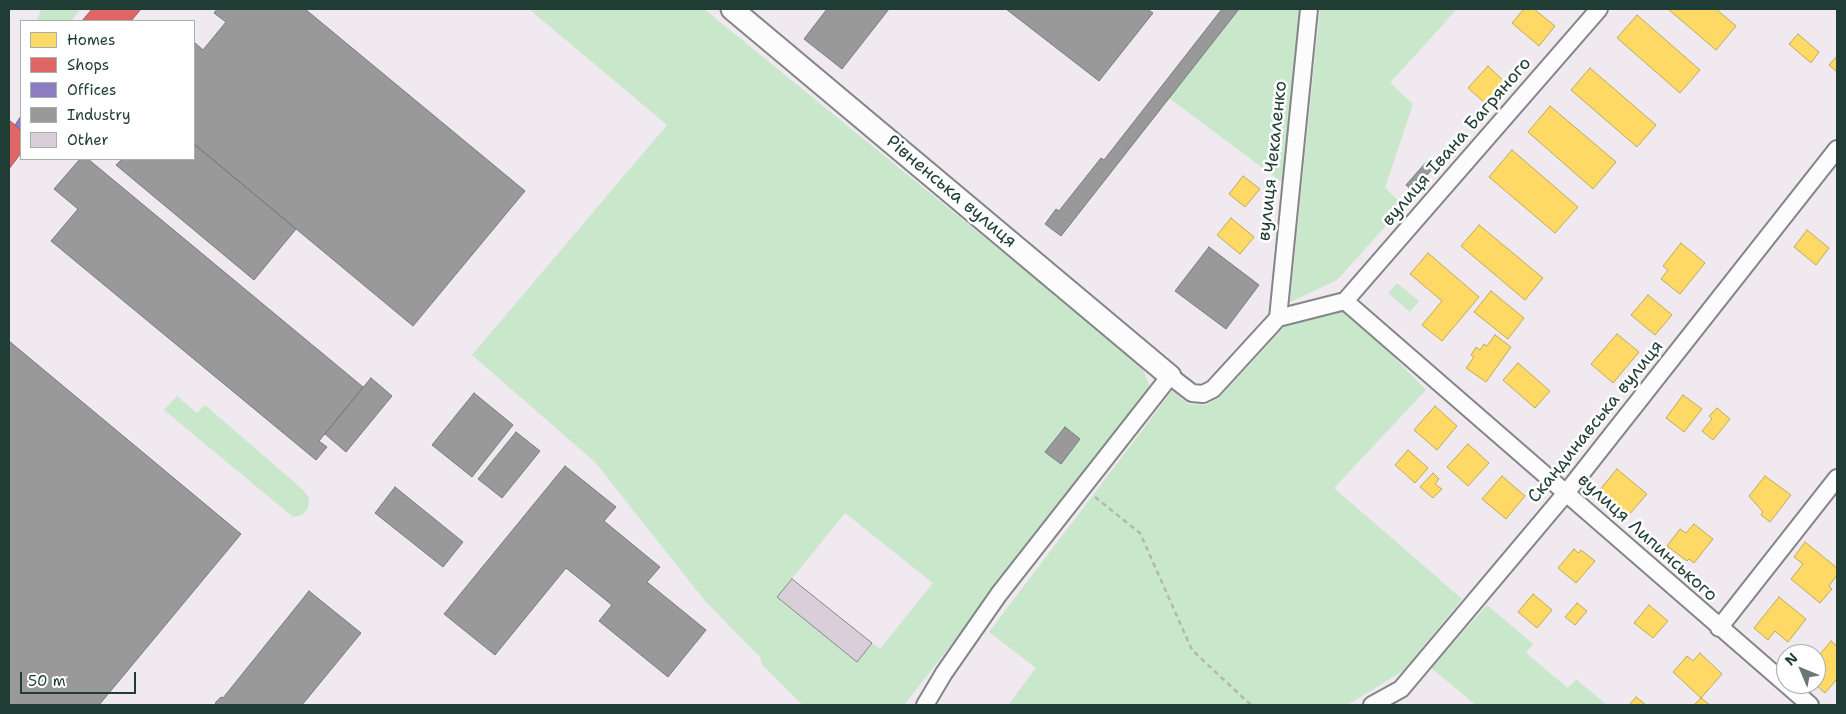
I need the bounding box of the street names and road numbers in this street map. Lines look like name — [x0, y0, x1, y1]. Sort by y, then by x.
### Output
street label: вулиця Івана Багряного — [1378, 53, 1536, 231]
street label: вулиця Чекаленко — [1254, 80, 1292, 242]
street label: Рівненська вулиця — [881, 131, 1021, 253]
street label: Скандинавська вулиця — [1524, 336, 1668, 508]
street label: вулиця Липинського — [1573, 470, 1721, 606]

